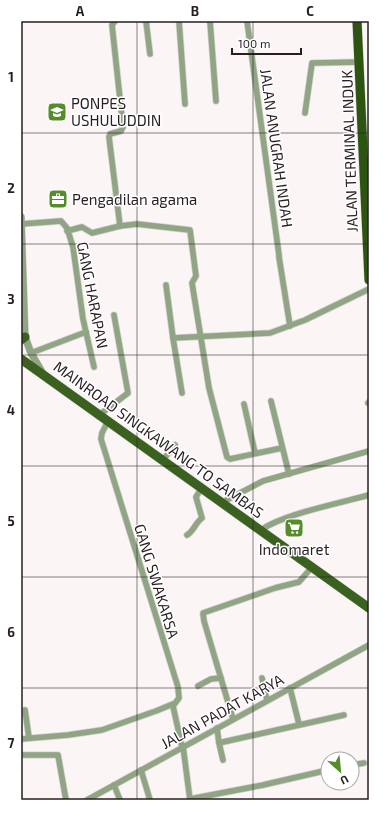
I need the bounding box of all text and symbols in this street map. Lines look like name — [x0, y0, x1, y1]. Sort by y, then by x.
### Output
text: A — [76, 3, 85, 19]
text: B — [191, 3, 199, 19]
text: C — [306, 3, 314, 19]
scale bar — [232, 30, 301, 56]
text: 100 m — [238, 36, 270, 50]
street label: JALAN ANUGRAH INDAH — [257, 67, 297, 229]
text: 1 — [8, 69, 14, 85]
street label: JALAN TERMINAL INDUK — [337, 69, 361, 232]
place label: PONPES USHULUDDIN — [71, 94, 161, 129]
school or university icon: PONPES USHULUDDIN — [46, 101, 68, 123]
text: 2 — [7, 180, 15, 196]
office icon: Pengadilan agama — [47, 188, 69, 210]
place label: Pengadilan agama — [72, 190, 197, 208]
street label: GANG HARAPAN — [74, 240, 112, 350]
text: 3 — [7, 291, 15, 307]
street label: MAINROAD SINGKAWANG TO SAMBAS — [51, 357, 267, 521]
text: 4 — [7, 402, 15, 418]
text: 5 — [7, 513, 15, 529]
supermarket icon: Indomaret — [283, 517, 305, 539]
street label: GANG SWAKARSA — [131, 521, 183, 641]
place label: Indomaret — [259, 540, 330, 558]
text: 6 — [7, 624, 15, 640]
street label: JALAN PADAT KARYA — [158, 669, 287, 752]
text: 7 — [8, 735, 15, 751]
north arrow — [320, 751, 360, 791]
text: U — [338, 773, 351, 788]

